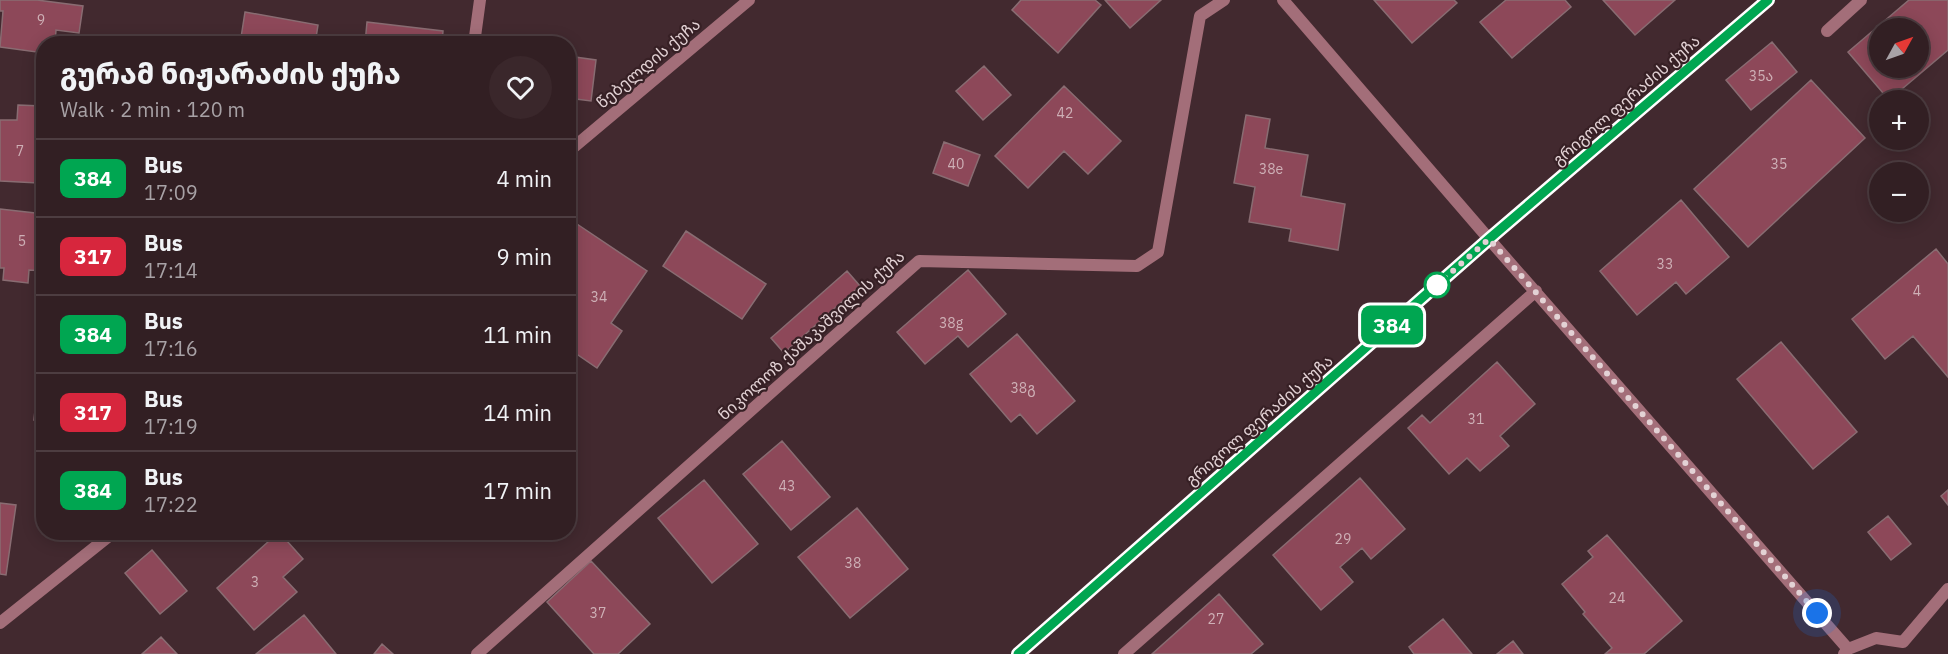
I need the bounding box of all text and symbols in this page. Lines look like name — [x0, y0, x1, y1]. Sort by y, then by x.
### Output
house number: 9 — [37, 11, 45, 29]
street label: წებელდის ქუჩა — [592, 14, 705, 113]
north arrow — [1869, 18, 1929, 78]
map controls — [1869, 18, 1929, 222]
street label: გრიგოლ ფერაძის ქუჩა — [1548, 31, 1704, 170]
text: გურამ ნიჟარაძის ქუჩა — [60, 55, 401, 92]
button: heart — [489, 56, 552, 119]
house number: 35ა — [1749, 67, 1773, 85]
button: + — [1869, 90, 1929, 150]
text: Walk · 2 min · 120 m — [60, 96, 245, 123]
house number: 42 — [1057, 104, 1073, 122]
house number: 7 — [16, 142, 24, 160]
text: Bus — [144, 150, 183, 179]
house number: 40 — [948, 155, 964, 173]
house number: 35 — [1771, 155, 1787, 173]
house number: 38e — [1259, 160, 1284, 178]
button: − — [1869, 162, 1929, 222]
text: 384 — [74, 164, 112, 192]
text: 4 min — [496, 164, 552, 193]
text: 17:09 — [144, 179, 198, 206]
text: Bus — [144, 228, 183, 257]
house number: 5 — [18, 232, 26, 250]
text: 317 — [74, 242, 112, 270]
text: 9 min — [496, 242, 552, 271]
street label: ნიკოლოზ ქაშაკაშვილის ქუჩა — [714, 246, 909, 425]
house number: 33 — [1657, 255, 1673, 273]
text: 17:14 — [144, 257, 198, 284]
unlabelled marker — [1424, 272, 1450, 298]
house number: 4 — [1913, 282, 1921, 300]
house number: 34 — [591, 288, 607, 306]
text: Bus — [144, 306, 183, 335]
line badge: 384 — [1358, 306, 1426, 344]
text: 384 — [1373, 311, 1411, 339]
house number: 38g — [939, 314, 964, 332]
text: 384 — [74, 320, 112, 348]
text: 11 min — [483, 320, 552, 349]
text: 17:16 — [144, 335, 198, 362]
street label: გრიგოლ ფერაძის ქუჩა — [1181, 351, 1337, 490]
house number: 38გ — [1010, 379, 1036, 397]
text: Bus — [144, 384, 183, 413]
text: 317 — [74, 398, 112, 426]
text: 14 min — [483, 398, 552, 427]
house number: 31 — [1468, 410, 1484, 428]
text: 17:19 — [144, 413, 198, 440]
text: Bus — [144, 462, 183, 491]
text: 384 — [74, 476, 112, 504]
text: 17 min — [483, 476, 552, 505]
house number: 43 — [779, 477, 795, 495]
text: 17:22 — [144, 491, 198, 518]
house number: 29 — [1335, 530, 1351, 548]
house number: 38 — [845, 554, 861, 572]
house number: 3 — [251, 573, 259, 591]
house number: 24 — [1609, 589, 1625, 607]
your location — [1802, 598, 1832, 628]
house number: 37 — [590, 604, 606, 622]
house number: 27 — [1208, 610, 1224, 628]

